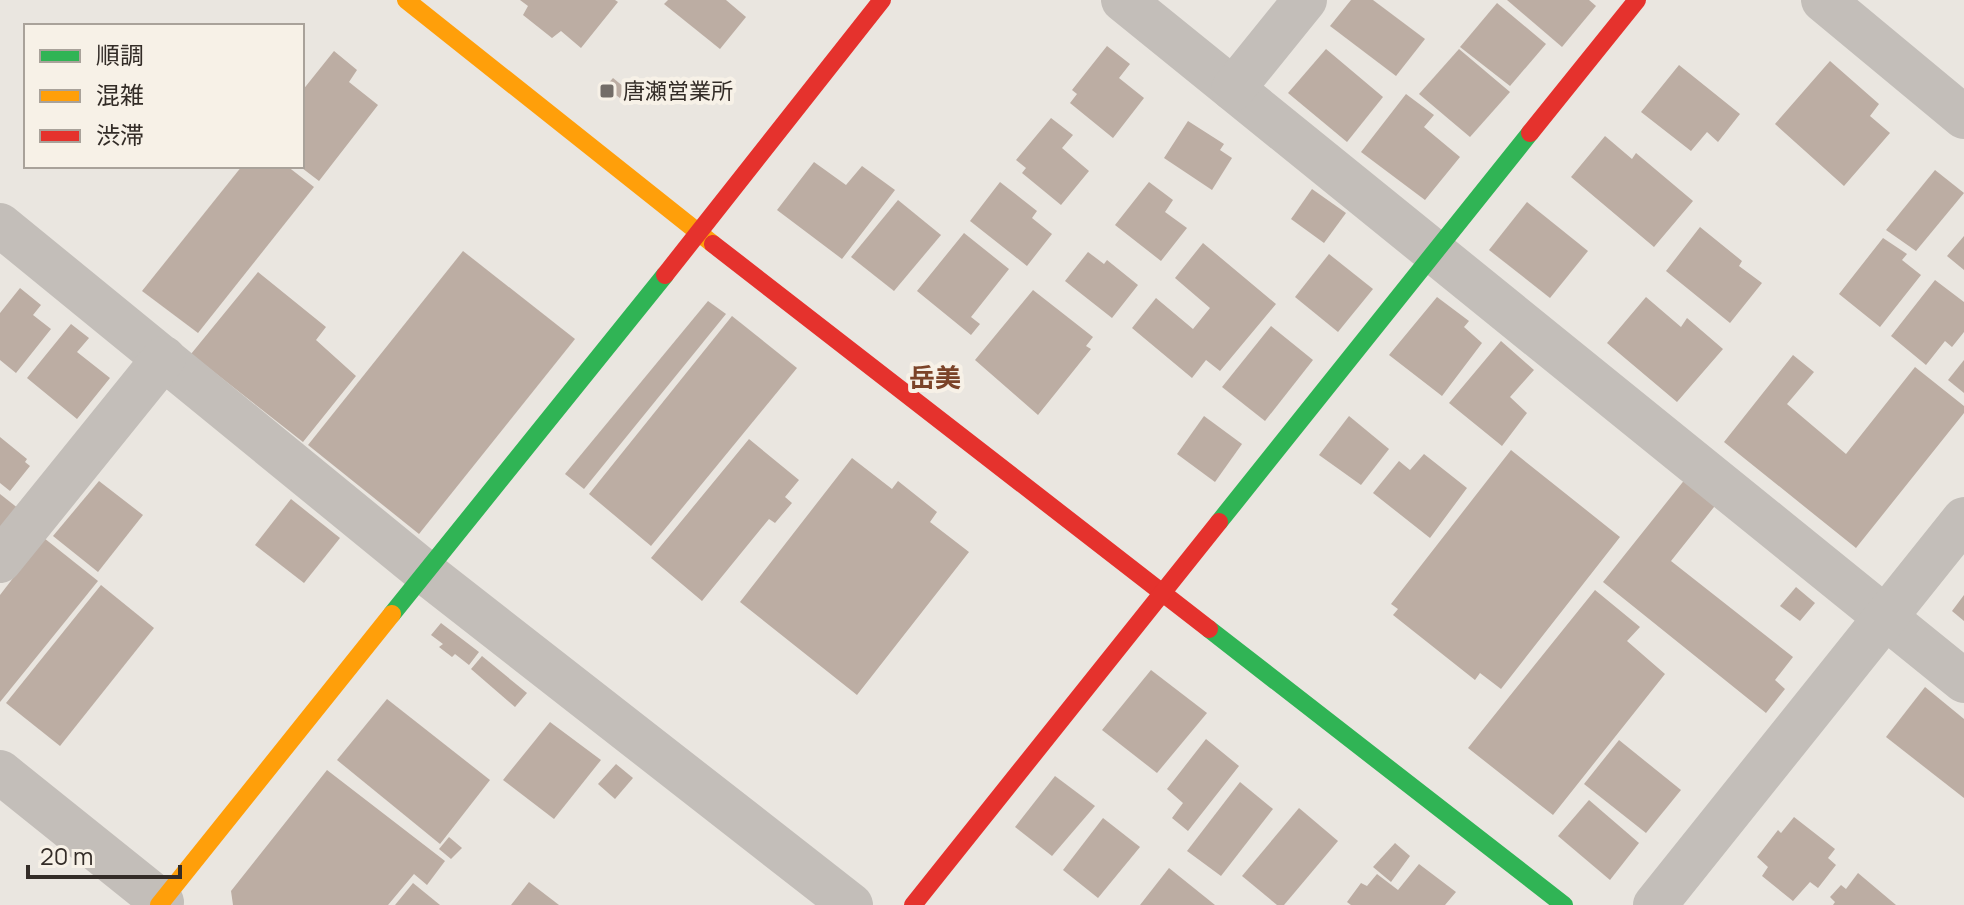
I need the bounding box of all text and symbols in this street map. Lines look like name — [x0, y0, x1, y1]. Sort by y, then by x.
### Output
legend — [24, 24, 304, 168]
text: 順調 — [96, 38, 144, 71]
place label: 唐瀬営業所 — [623, 76, 733, 106]
text: 混雑 — [96, 78, 144, 111]
marker: 唐瀬営業所 — [598, 82, 616, 100]
text: 渋滞 — [96, 118, 144, 151]
district label: 岳美 — [909, 359, 961, 395]
scale bar — [28, 829, 180, 879]
text: 20 m — [40, 839, 93, 872]

